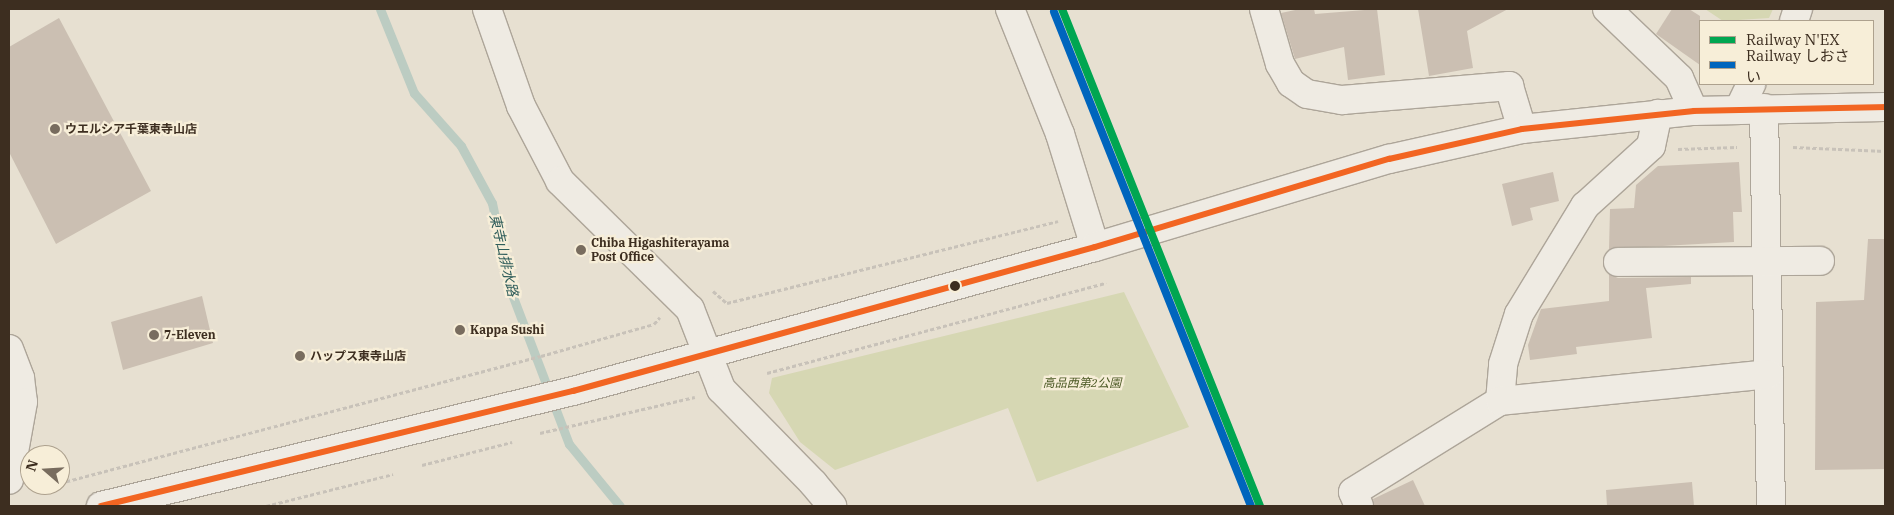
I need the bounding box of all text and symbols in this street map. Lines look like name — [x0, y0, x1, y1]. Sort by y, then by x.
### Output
legend — [1699, 20, 1874, 85]
text: Railway N'EX — [1746, 30, 1840, 49]
text: Railway しおさい — [1746, 46, 1849, 86]
place label: ウエルシア千葉東寺山店 — [65, 122, 197, 136]
marker: ウエルシア千葉東寺山店 — [49, 123, 61, 135]
water label: 東寺山排水路 — [486, 212, 522, 298]
place label: Chiba Higashiterayama Post Office — [591, 236, 729, 264]
marker: Chiba Higashiterayama Post Office — [575, 244, 587, 256]
unlabelled marker — [950, 281, 960, 291]
place label: Kappa Sushi — [470, 323, 544, 337]
marker: Kappa Sushi — [454, 324, 466, 336]
place label: 7-Eleven — [164, 328, 216, 342]
marker: 7-Eleven — [148, 329, 160, 341]
place label: ハップス東寺山店 — [310, 349, 406, 363]
marker: ハップス東寺山店 — [294, 350, 306, 362]
park label: 高品西第2公園 — [1043, 376, 1121, 390]
north arrow — [20, 445, 70, 495]
text: N — [21, 457, 42, 474]

